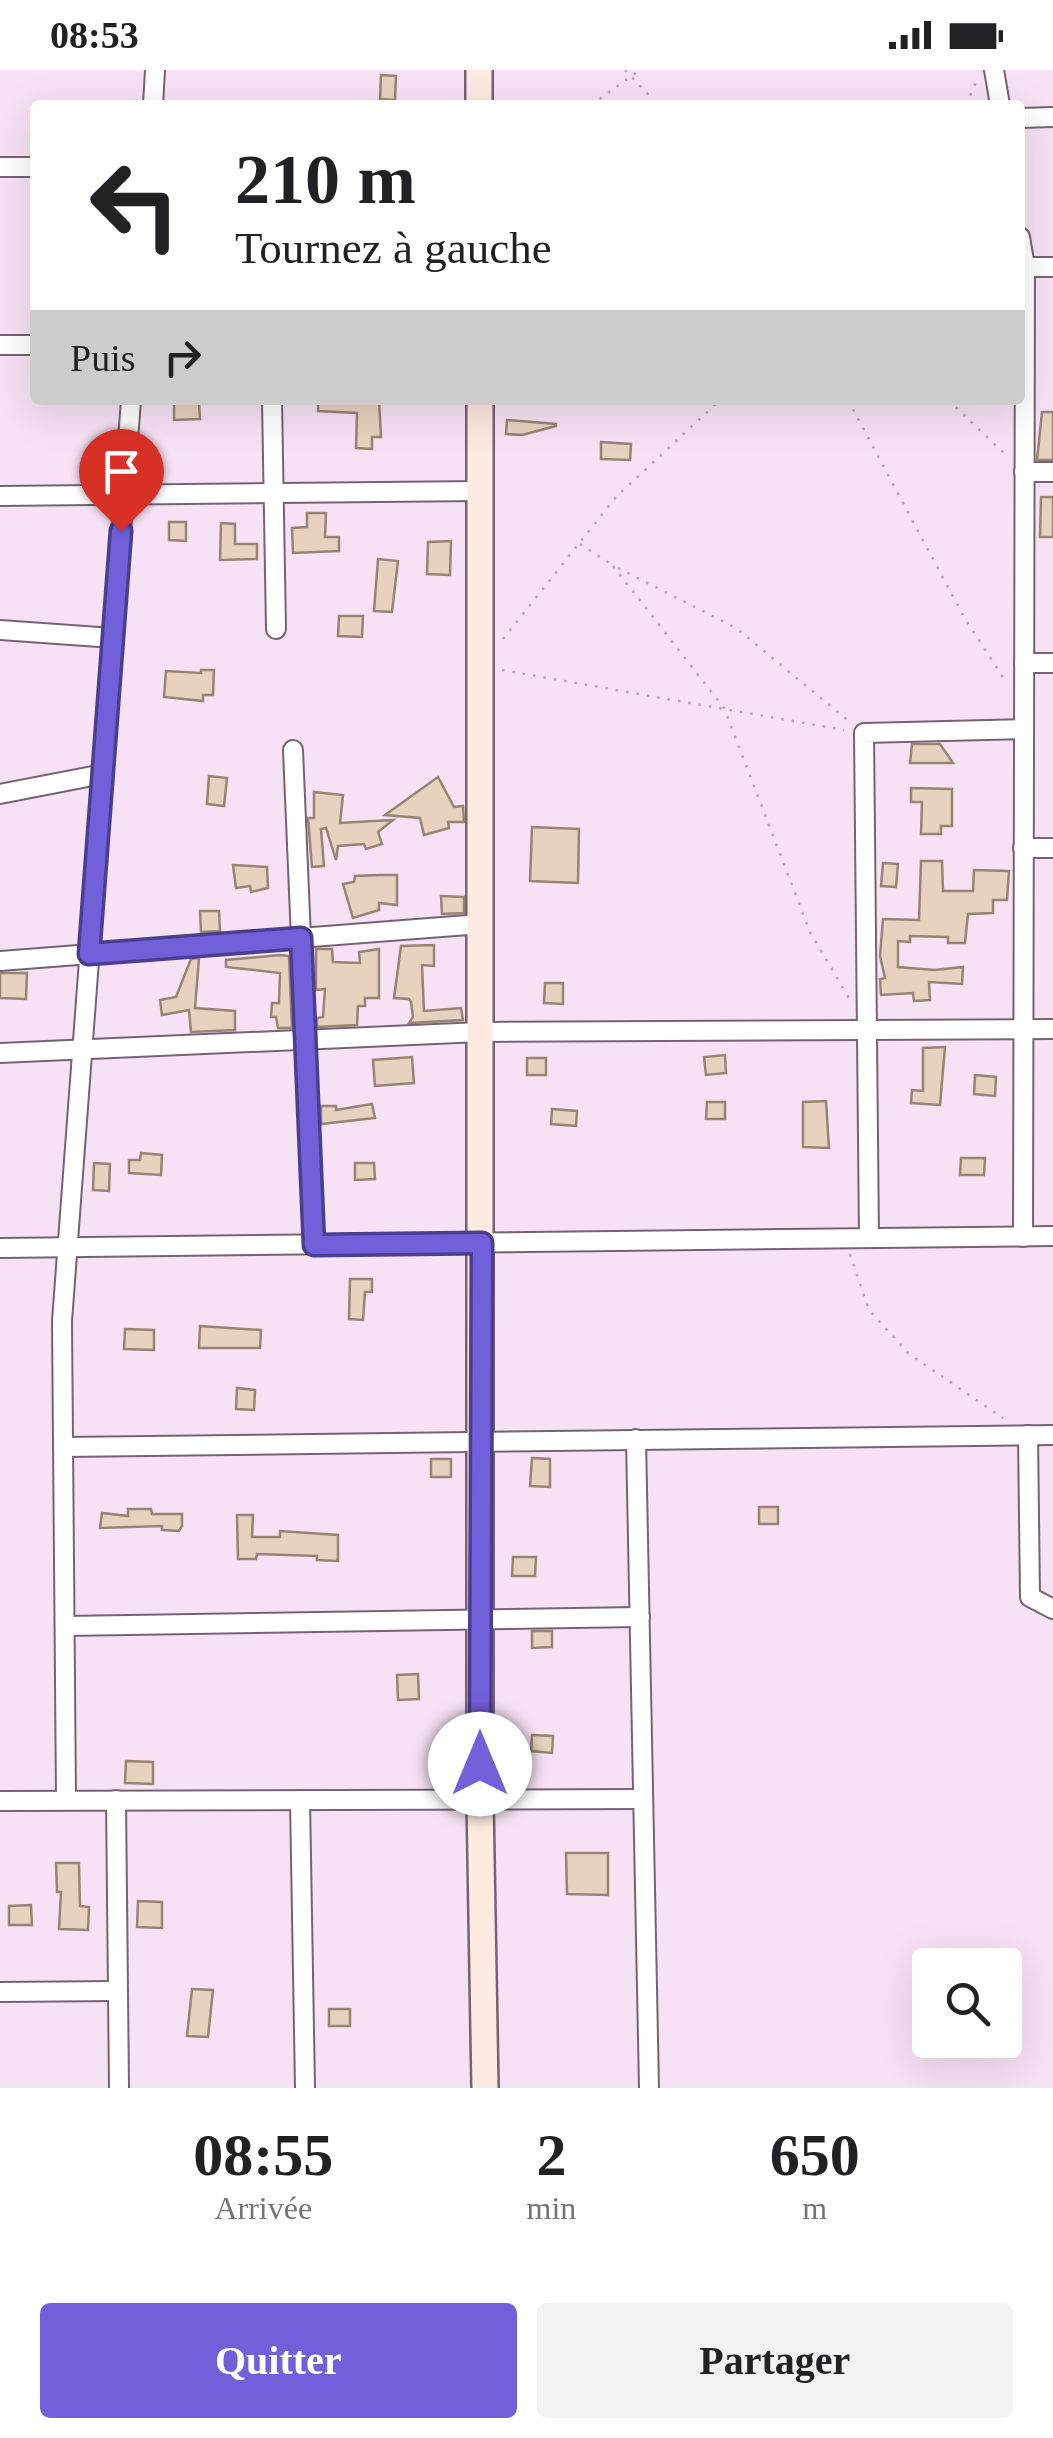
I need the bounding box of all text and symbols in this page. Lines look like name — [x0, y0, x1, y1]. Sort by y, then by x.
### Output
text: 08:53 — [50, 14, 139, 56]
icon: left — [70, 140, 200, 270]
text: 210 m — [235, 141, 416, 218]
text: Tournez à gauche — [235, 223, 552, 273]
icon: right — [155, 330, 210, 385]
text: Puis — [70, 337, 135, 379]
pin — [79, 429, 164, 532]
icon: arrive — [94, 444, 149, 499]
position arrow — [428, 1712, 532, 1816]
map controls — [912, 1948, 1022, 2058]
button: search — [912, 1948, 1022, 2058]
text: 08:55 — [193, 2122, 333, 2188]
text: 2 — [536, 2122, 566, 2188]
text: 650 — [770, 2122, 860, 2188]
text: Arrivée — [214, 2190, 312, 2226]
text: min — [527, 2190, 576, 2226]
text: m — [802, 2190, 827, 2226]
button: Quitter — [40, 2303, 517, 2418]
button: Partager — [537, 2303, 1013, 2418]

